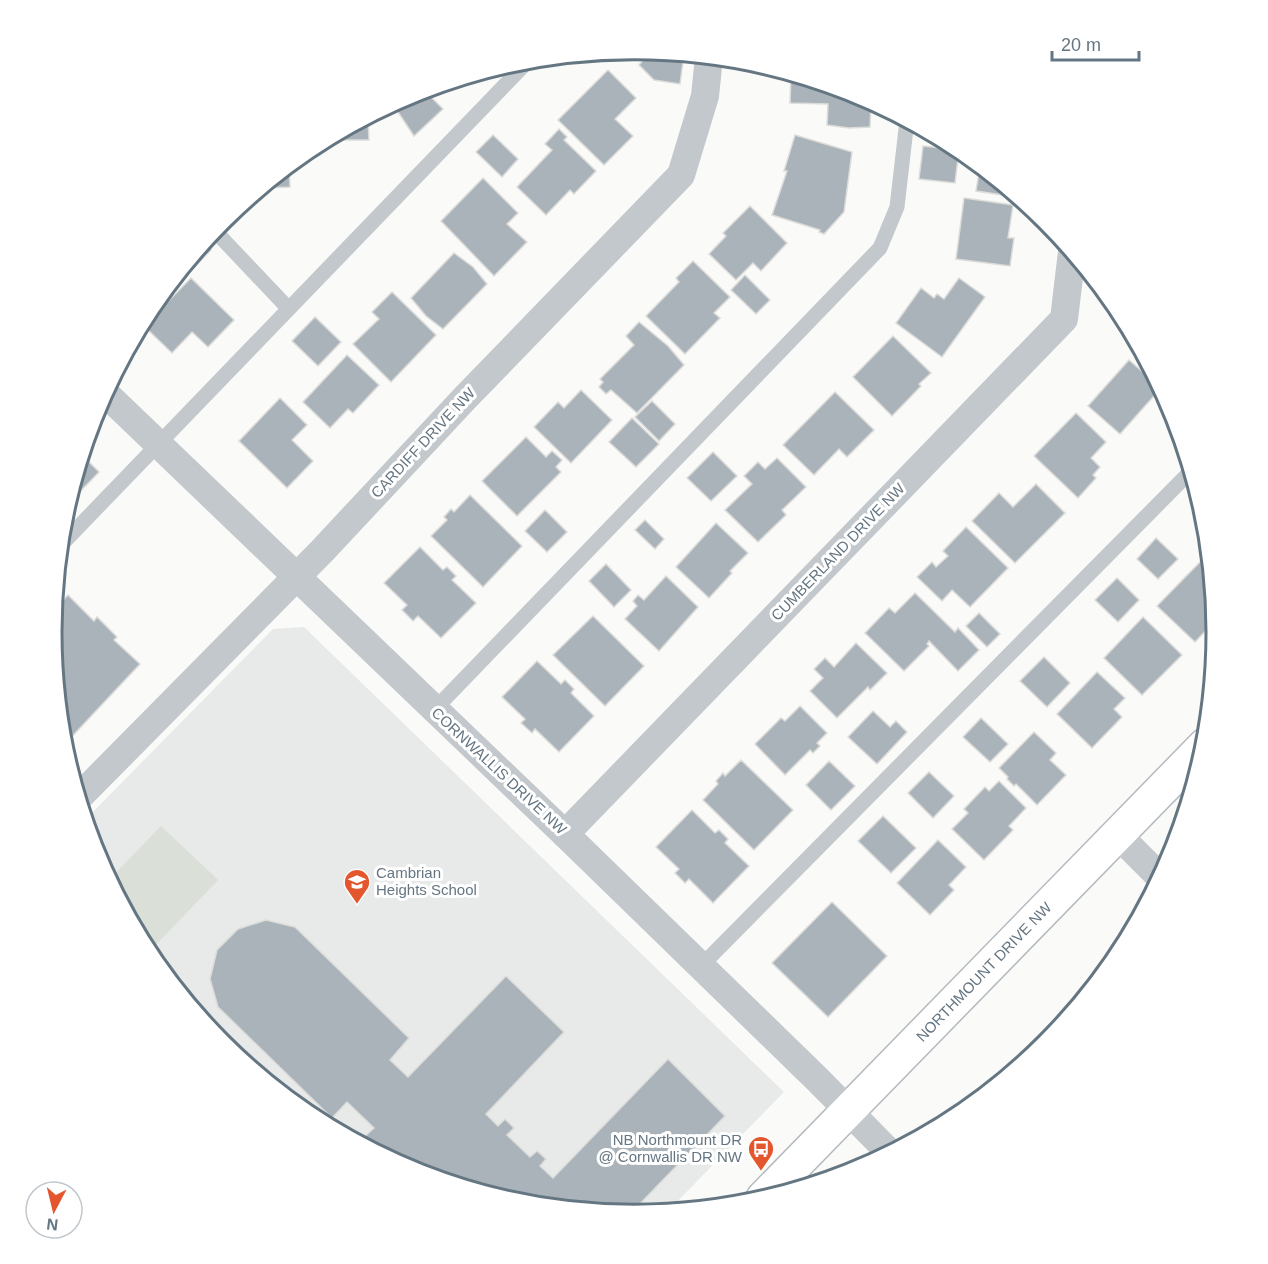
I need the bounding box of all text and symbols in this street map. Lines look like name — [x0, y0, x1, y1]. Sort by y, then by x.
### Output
scale bar — [1052, 24, 1139, 62]
text: 20 m — [1061, 35, 1101, 55]
street label: CARDIFF DRIVE NW — [367, 384, 479, 501]
street label: CUMBERLAND DRIVE NW — [768, 479, 908, 624]
street label: CORNWALLIS DRIVE NW — [429, 704, 571, 838]
place label: Cambrian Heights School — [376, 864, 477, 898]
school or university icon: Cambrian Heights School — [342, 867, 372, 905]
street label: NORTHMOUNT DRIVE NW — [913, 898, 1055, 1045]
place label: NB Northmount DR @ Cornwallis DR NW — [598, 1131, 743, 1165]
bus stop icon: NB Northmount DR @ Cornwallis DR NW — [746, 1134, 776, 1172]
north arrow — [24, 1180, 84, 1240]
text: N — [45, 1215, 59, 1234]

